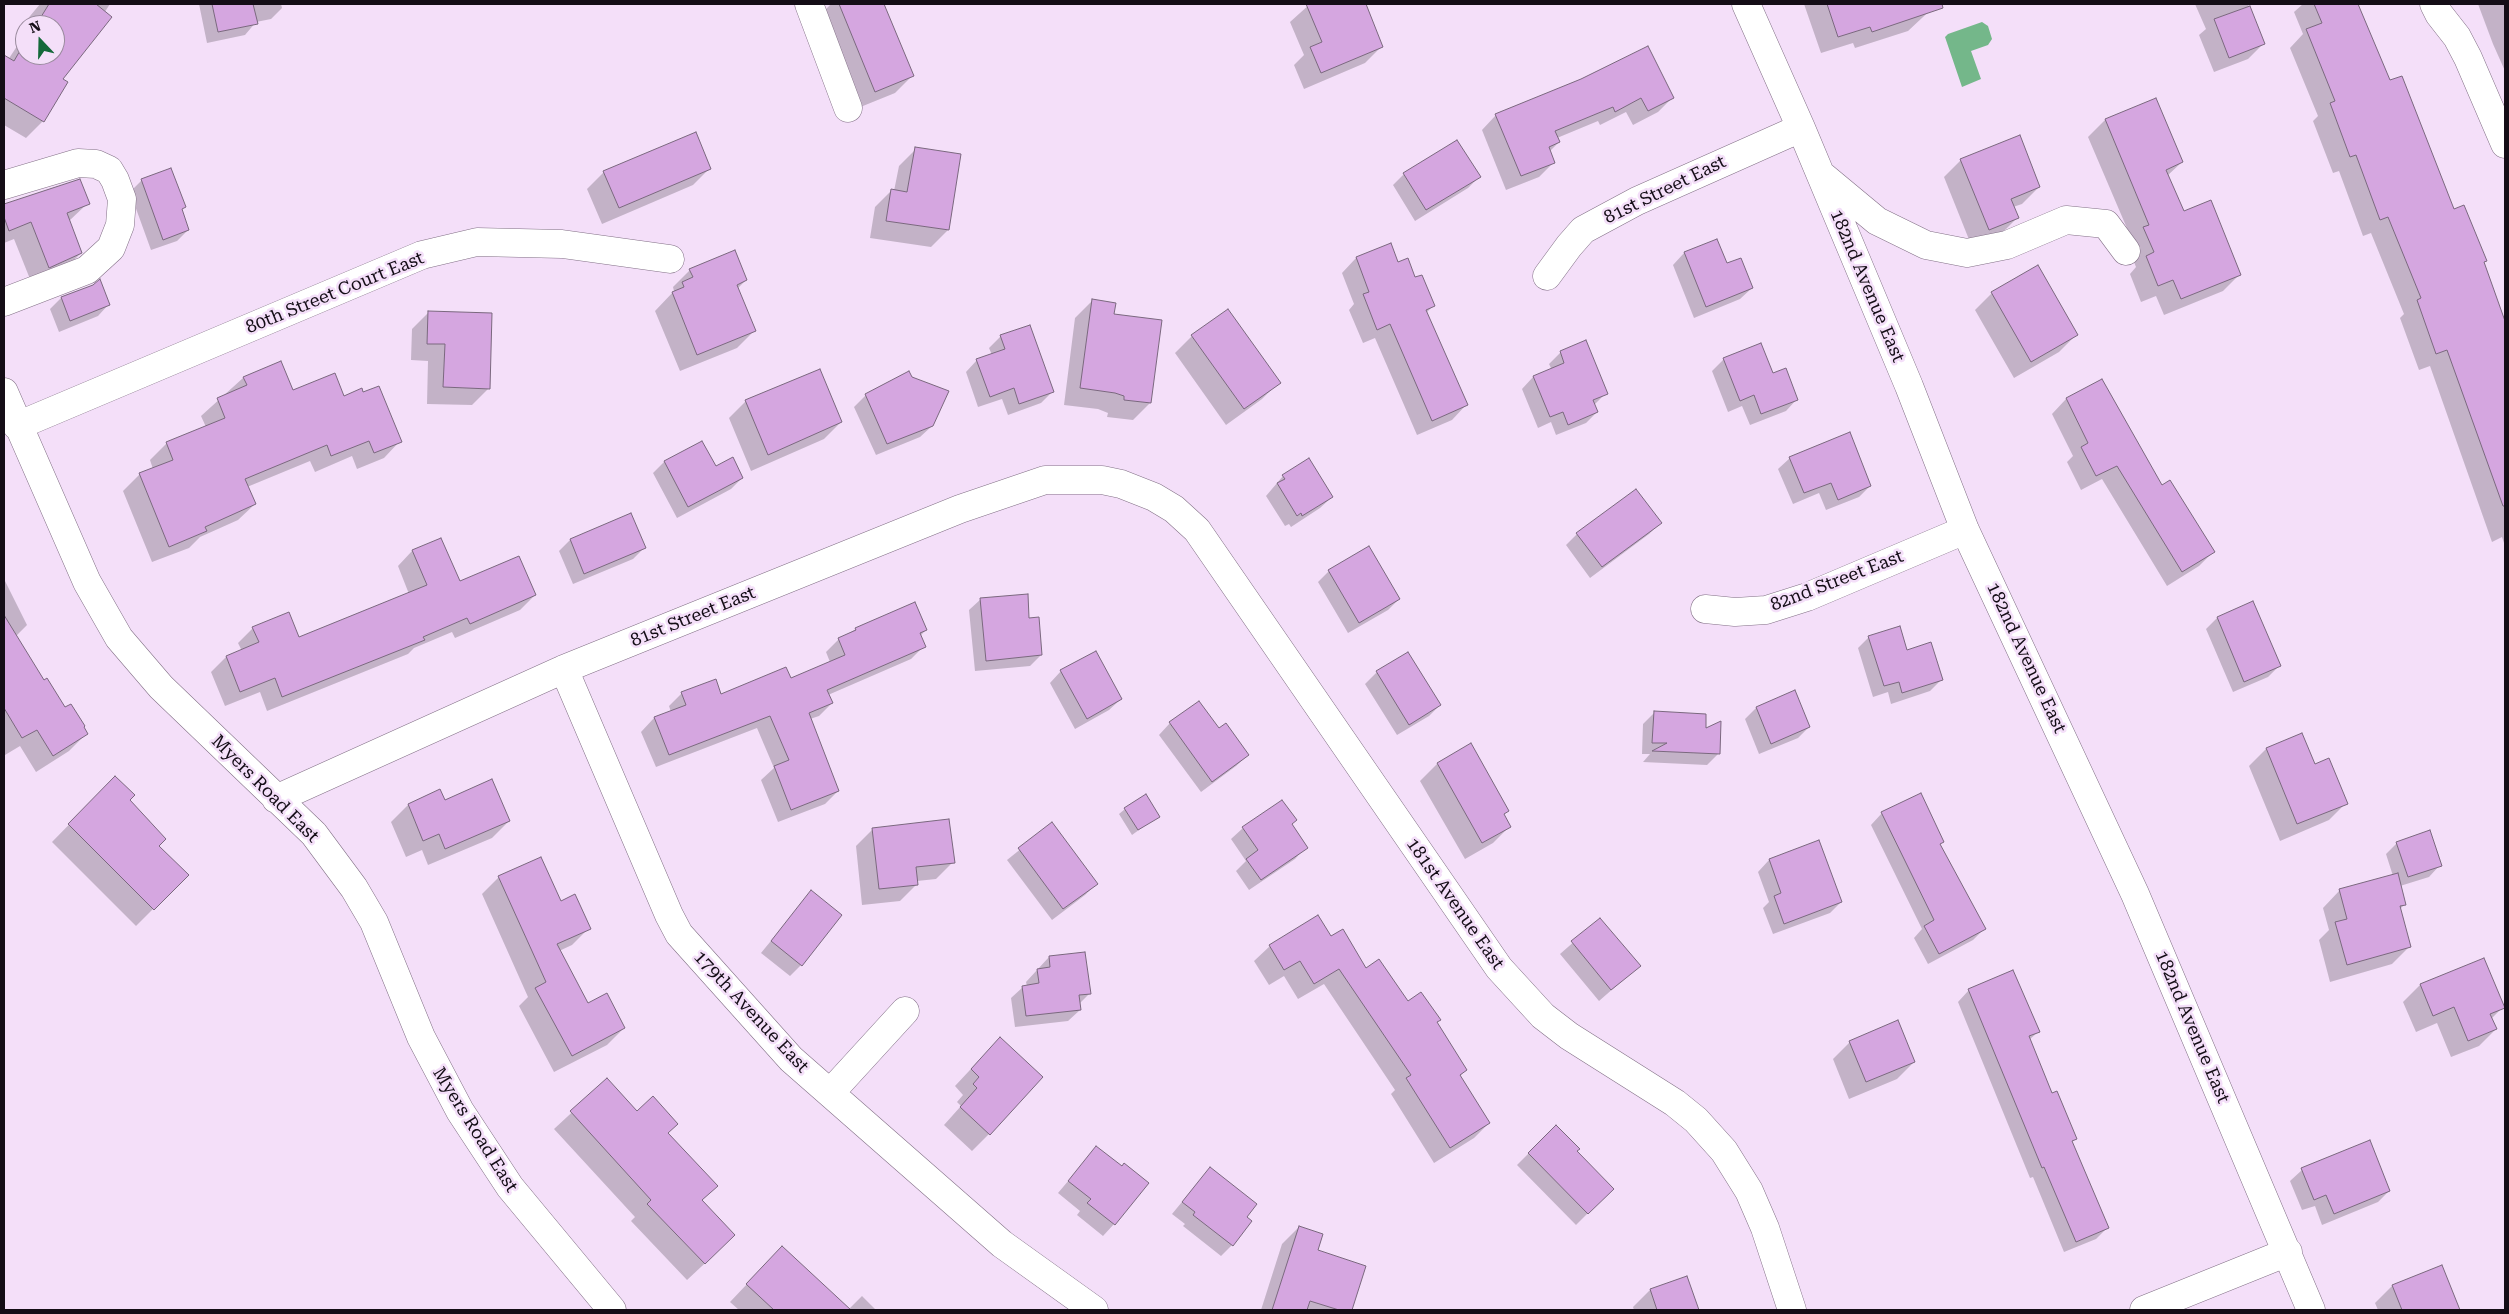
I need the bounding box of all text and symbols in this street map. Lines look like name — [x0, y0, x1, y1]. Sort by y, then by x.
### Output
north arrow — [15, 15, 65, 65]
text: N — [27, 18, 43, 36]
street label: 81st Street East — [1601, 151, 1729, 229]
street label: 182nd Avenue East — [1825, 206, 1909, 366]
street label: 80th Street Court East — [243, 247, 427, 339]
street label: 82nd Street East — [1767, 546, 1907, 616]
street label: 182nd Avenue East — [1982, 579, 2070, 737]
street label: 81st Street East — [627, 582, 759, 652]
street label: Myers Road East — [207, 731, 323, 847]
street label: 181st Avenue East — [1401, 834, 1509, 974]
street label: 179th Avenue East — [689, 947, 813, 1077]
street label: 182nd Avenue East — [2150, 947, 2234, 1107]
street label: Myers Road East — [428, 1064, 522, 1196]

